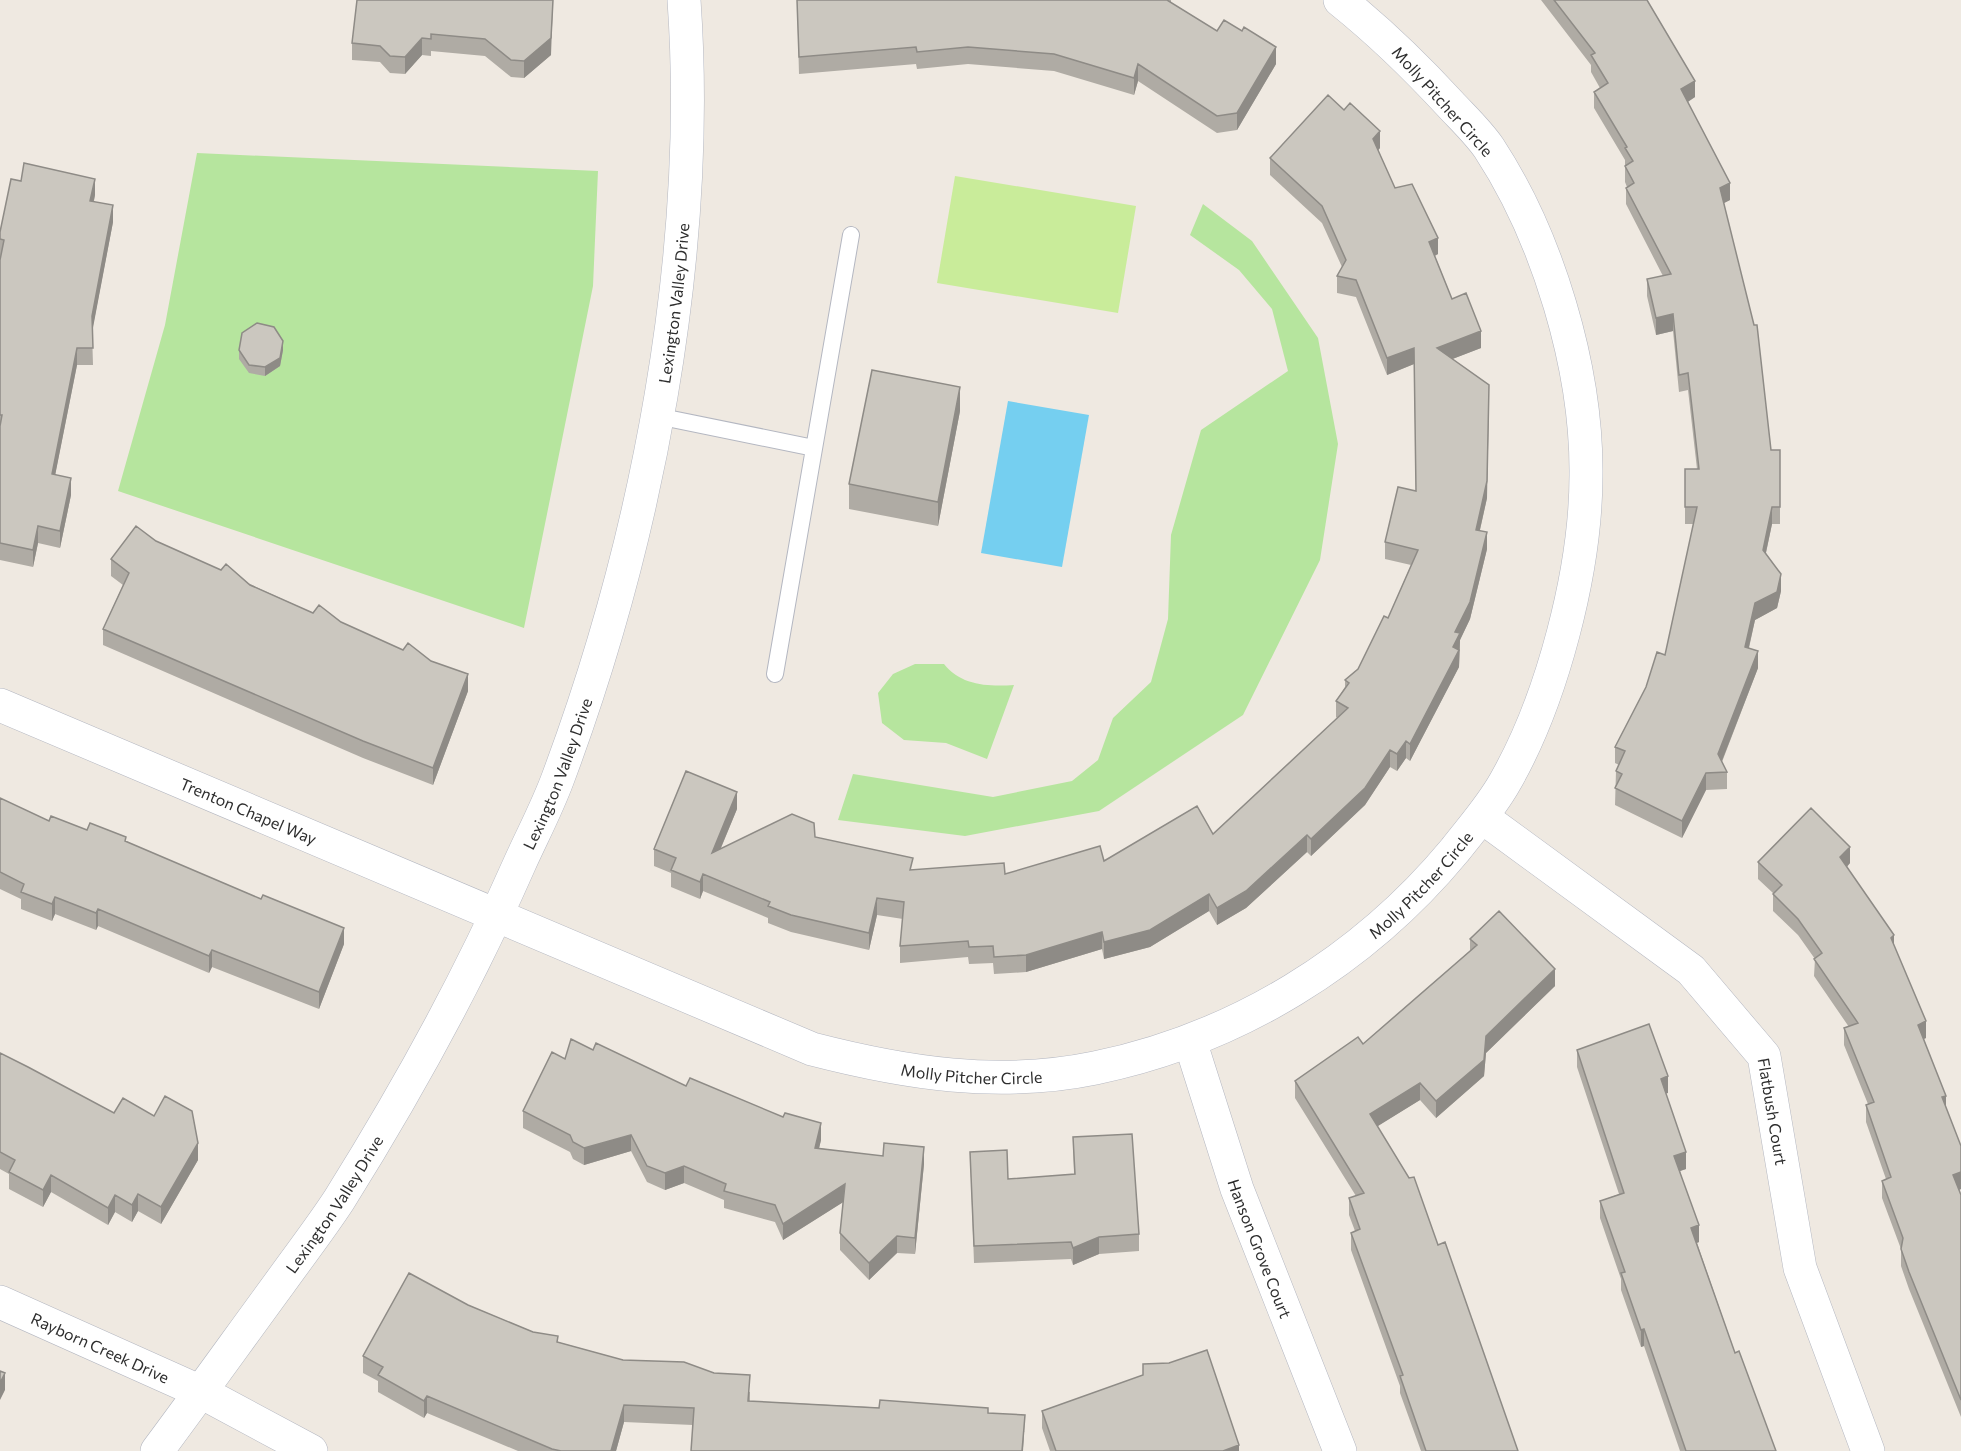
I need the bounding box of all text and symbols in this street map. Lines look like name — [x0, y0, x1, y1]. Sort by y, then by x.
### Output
street label: Molly Pitcher Circle — [1389, 42, 1497, 160]
street label: Lexington Valley Drive — [654, 222, 692, 385]
street label: Lexington Valley Drive — [518, 695, 595, 852]
street label: Trenton Chapel Way — [177, 773, 320, 848]
street label: Molly Pitcher Circle — [1364, 827, 1476, 942]
street label: Flatbush Court — [1755, 1056, 1792, 1167]
street label: Molly Pitcher Circle — [900, 1059, 1043, 1087]
street label: Lexington Valley Drive — [281, 1131, 386, 1276]
street label: Hanson Grove Court — [1225, 1176, 1296, 1321]
street label: Rayborn Creek Drive — [28, 1308, 172, 1386]

